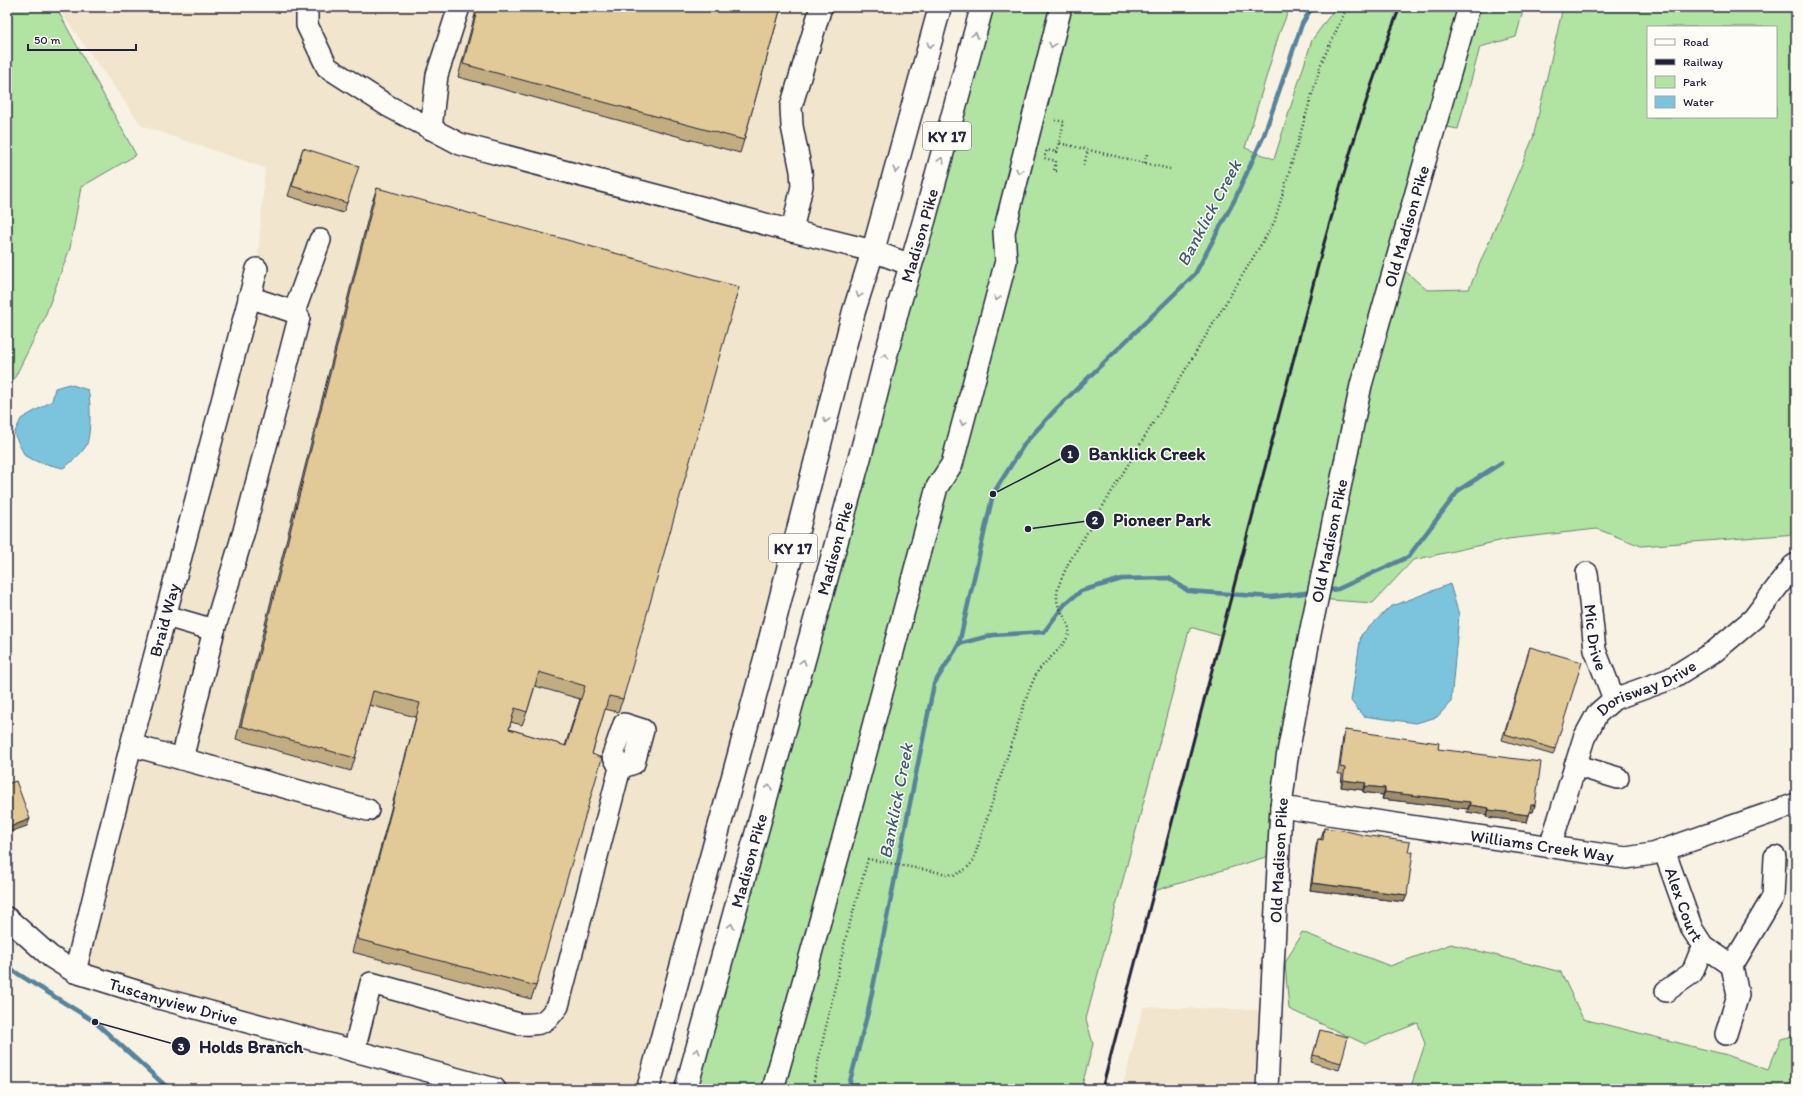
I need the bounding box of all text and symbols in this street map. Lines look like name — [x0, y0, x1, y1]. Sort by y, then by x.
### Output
scale bar — [28, 26, 136, 52]
legend — [1647, 26, 1777, 118]
one-way arrow — [970, 32, 979, 39]
text: 50 m — [34, 33, 60, 47]
text: Road — [1683, 35, 1709, 49]
one-way arrow — [926, 41, 935, 48]
one-way arrow — [1048, 42, 1056, 48]
text: Railway — [1683, 55, 1723, 69]
text: Park — [1683, 75, 1707, 89]
text: Water — [1683, 95, 1714, 109]
road number: KY 17 — [923, 122, 971, 150]
water label: Banklick Creek — [1172, 155, 1247, 270]
one-way arrow — [936, 157, 945, 164]
street label: Old Madison Pike — [1379, 163, 1433, 290]
one-way arrow — [892, 167, 900, 173]
one-way arrow — [1015, 167, 1024, 174]
street label: Madison Pike — [896, 186, 942, 285]
one-way arrow — [856, 291, 864, 298]
one-way arrow — [993, 294, 1001, 301]
one-way arrow — [881, 353, 889, 359]
one-way arrow — [822, 417, 831, 424]
one-way arrow — [960, 420, 968, 426]
callout: Banklick Creek — [1060, 439, 1213, 469]
text: Banklick Creek — [1088, 443, 1206, 465]
text: 1 — [1067, 447, 1073, 461]
street label: Old Madison Pike — [1307, 477, 1352, 604]
street label: Madison Pike — [812, 499, 857, 597]
callout: Pioneer Park — [1085, 505, 1218, 535]
text: Pioneer Park — [1113, 509, 1212, 531]
text: 2 — [1092, 513, 1099, 527]
road number: KY 17 — [769, 534, 817, 562]
street label: Braid Way — [145, 581, 183, 659]
street label: Mic Drive — [1580, 603, 1612, 673]
street label: Dorisway Drive — [1592, 655, 1700, 720]
one-way arrow — [798, 658, 807, 665]
water label: Banklick Creek — [874, 740, 918, 861]
one-way arrow — [764, 784, 773, 791]
street label: Old Madison Pike — [1265, 796, 1292, 924]
street label: Madison Pike — [726, 811, 771, 910]
street label: Williams Creek Way — [1469, 825, 1615, 866]
street label: Alex Court — [1661, 865, 1708, 945]
one-way arrow — [726, 923, 735, 930]
street label: Tuscanyview Drive — [107, 973, 240, 1029]
callout: Holds Branch — [171, 1031, 312, 1061]
text: Holds Branch — [199, 1036, 303, 1058]
text: 3 — [178, 1040, 185, 1054]
one-way arrow — [692, 1048, 701, 1055]

